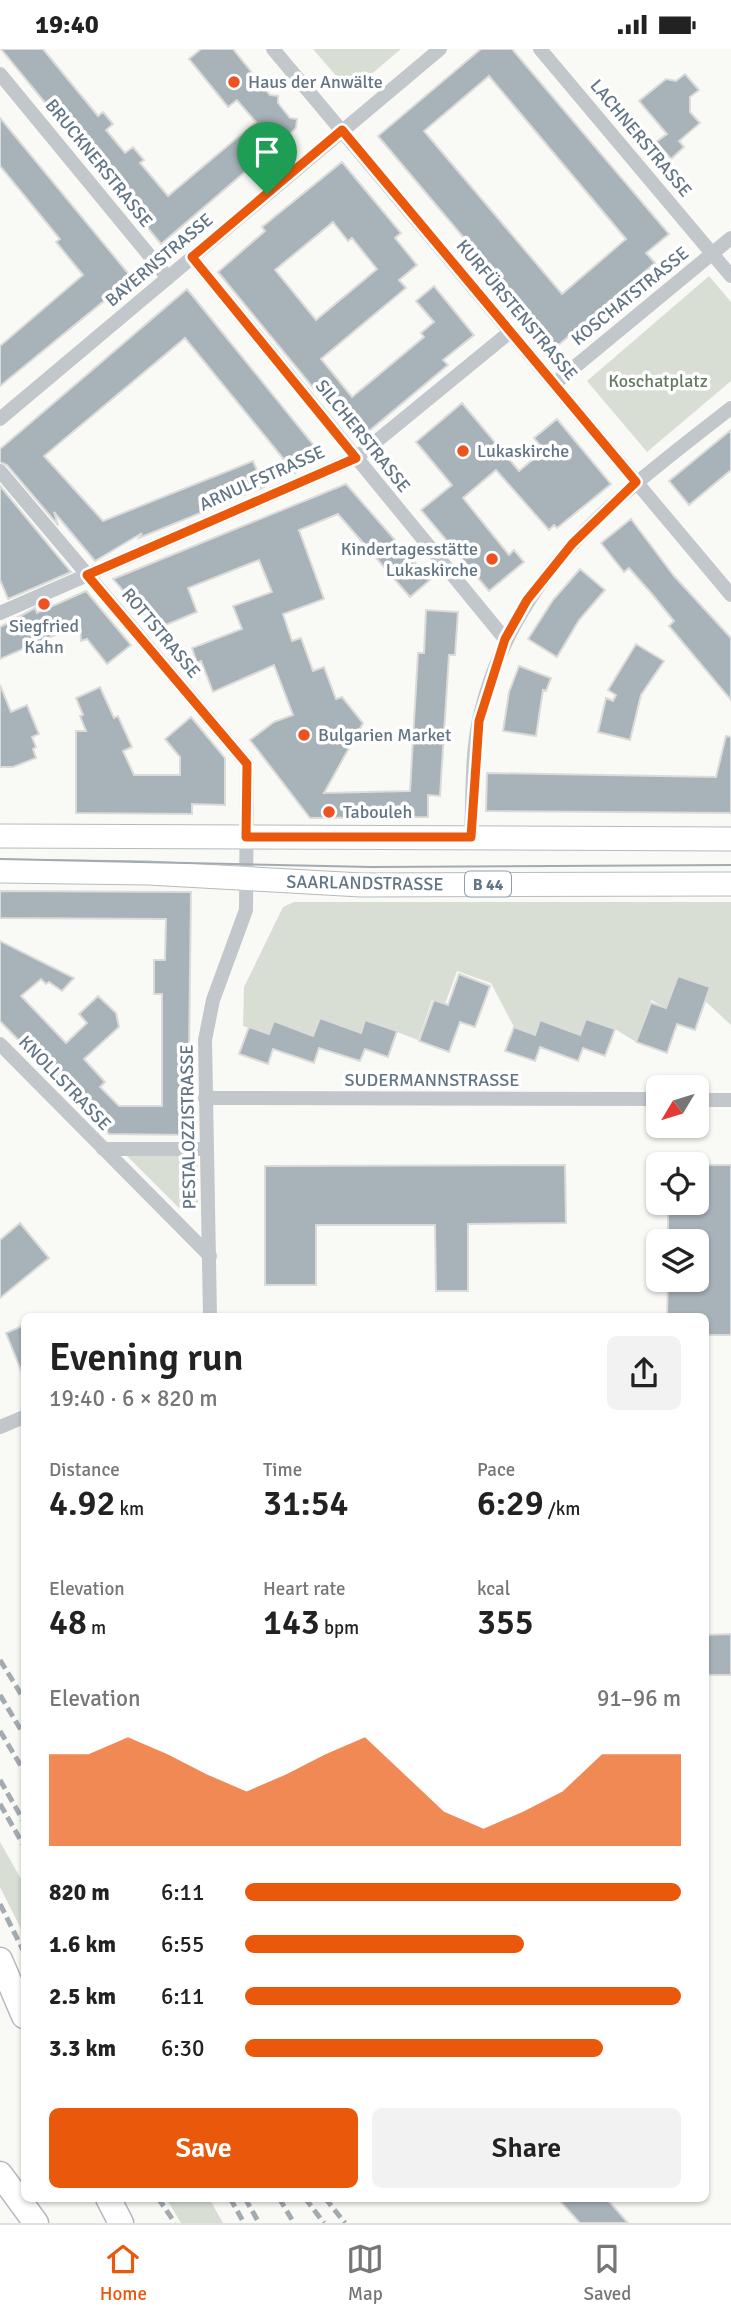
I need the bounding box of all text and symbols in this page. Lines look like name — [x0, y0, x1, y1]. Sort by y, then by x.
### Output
text: 19:40 — [35, 9, 99, 41]
place label: Haus der Anwälte — [248, 71, 383, 93]
marker: Haus der Anwälte — [226, 74, 242, 90]
street label: LACHNERSTRASSE — [585, 75, 697, 201]
street label: BRUCKNERSTRASSE — [41, 94, 157, 232]
pin — [237, 122, 297, 194]
icon: arrive — [248, 133, 286, 171]
street label: BAYERNSTRASSE — [101, 209, 217, 311]
street label: KURFÜRSTENSTRASSE — [452, 235, 582, 385]
street label: KOSCHATSTRASSE — [567, 242, 693, 350]
park label: Koschatplatz — [608, 370, 708, 392]
street label: SILCHERSTRASSE — [311, 375, 415, 497]
street label: ARNULFSTRASSE — [196, 440, 328, 516]
place label: Lukaskirche — [477, 440, 569, 462]
marker: Lukaskirche — [455, 443, 471, 459]
place label: Kindertagesstätte Lukaskirche — [341, 538, 478, 581]
marker: Kindertagesstätte Lukaskirche — [484, 551, 500, 567]
street label: ROTTSTRASSE — [117, 584, 205, 682]
marker: Siegfried Kahn — [36, 596, 52, 612]
place label: Siegfried Kahn — [9, 615, 79, 658]
place label: Bulgarien Market — [318, 724, 451, 746]
marker: Bulgarien Market — [296, 727, 312, 743]
place label: Tabouleh — [343, 801, 412, 823]
marker: Tabouleh — [321, 804, 337, 820]
street label: SAARLANDSTRASSE — [286, 871, 444, 895]
road number: B 44 — [465, 871, 511, 897]
street label: KNOLLSTRASSE — [14, 1031, 116, 1135]
street label: PESTALOZZISTRASSE — [176, 1044, 200, 1210]
street label: SUDERMANNSTRASSE — [344, 1069, 520, 1091]
north arrow — [646, 1075, 709, 1137]
map controls — [646, 1075, 709, 1292]
button: locate — [646, 1152, 709, 1215]
button: layers — [646, 1229, 709, 1292]
text: Evening run — [49, 1334, 243, 1381]
button: share — [607, 1336, 681, 1410]
text: 19:40 · 6 × 820 m — [49, 1384, 218, 1413]
text: Distance — [49, 1458, 120, 1482]
text: Time — [263, 1458, 302, 1482]
text: Pace — [477, 1458, 515, 1482]
text: 4.92 — [49, 1482, 115, 1525]
text: 31:54 — [263, 1482, 348, 1525]
text: 6:29 — [477, 1482, 544, 1525]
text: km — [115, 1497, 144, 1521]
text: /km — [544, 1497, 580, 1521]
text: Elevation — [49, 1577, 125, 1601]
text: Heart rate — [263, 1577, 345, 1601]
text: kcal — [477, 1577, 510, 1601]
text: 48 — [49, 1601, 87, 1644]
text: 143 — [263, 1601, 320, 1644]
text: 355 — [477, 1601, 534, 1644]
text: m — [87, 1616, 106, 1640]
text: bpm — [320, 1616, 359, 1640]
text: Elevation — [49, 1684, 141, 1713]
text: 91–96 m — [597, 1684, 681, 1713]
text: 820 m — [49, 1878, 110, 1907]
text: 6:11 — [161, 1878, 204, 1907]
text: 1.6 km — [49, 1930, 116, 1959]
text: 6:55 — [161, 1930, 204, 1959]
text: 2.5 km — [49, 1982, 116, 2011]
text: 6:11 — [161, 1982, 204, 2011]
text: 3.3 km — [49, 2034, 116, 2063]
text: 6:30 — [161, 2034, 204, 2063]
button: Save — [49, 2108, 358, 2188]
button: Share — [372, 2108, 681, 2188]
tab: Home — [100, 2240, 147, 2306]
tab: Map — [346, 2240, 384, 2306]
tab: Saved — [583, 2240, 631, 2306]

